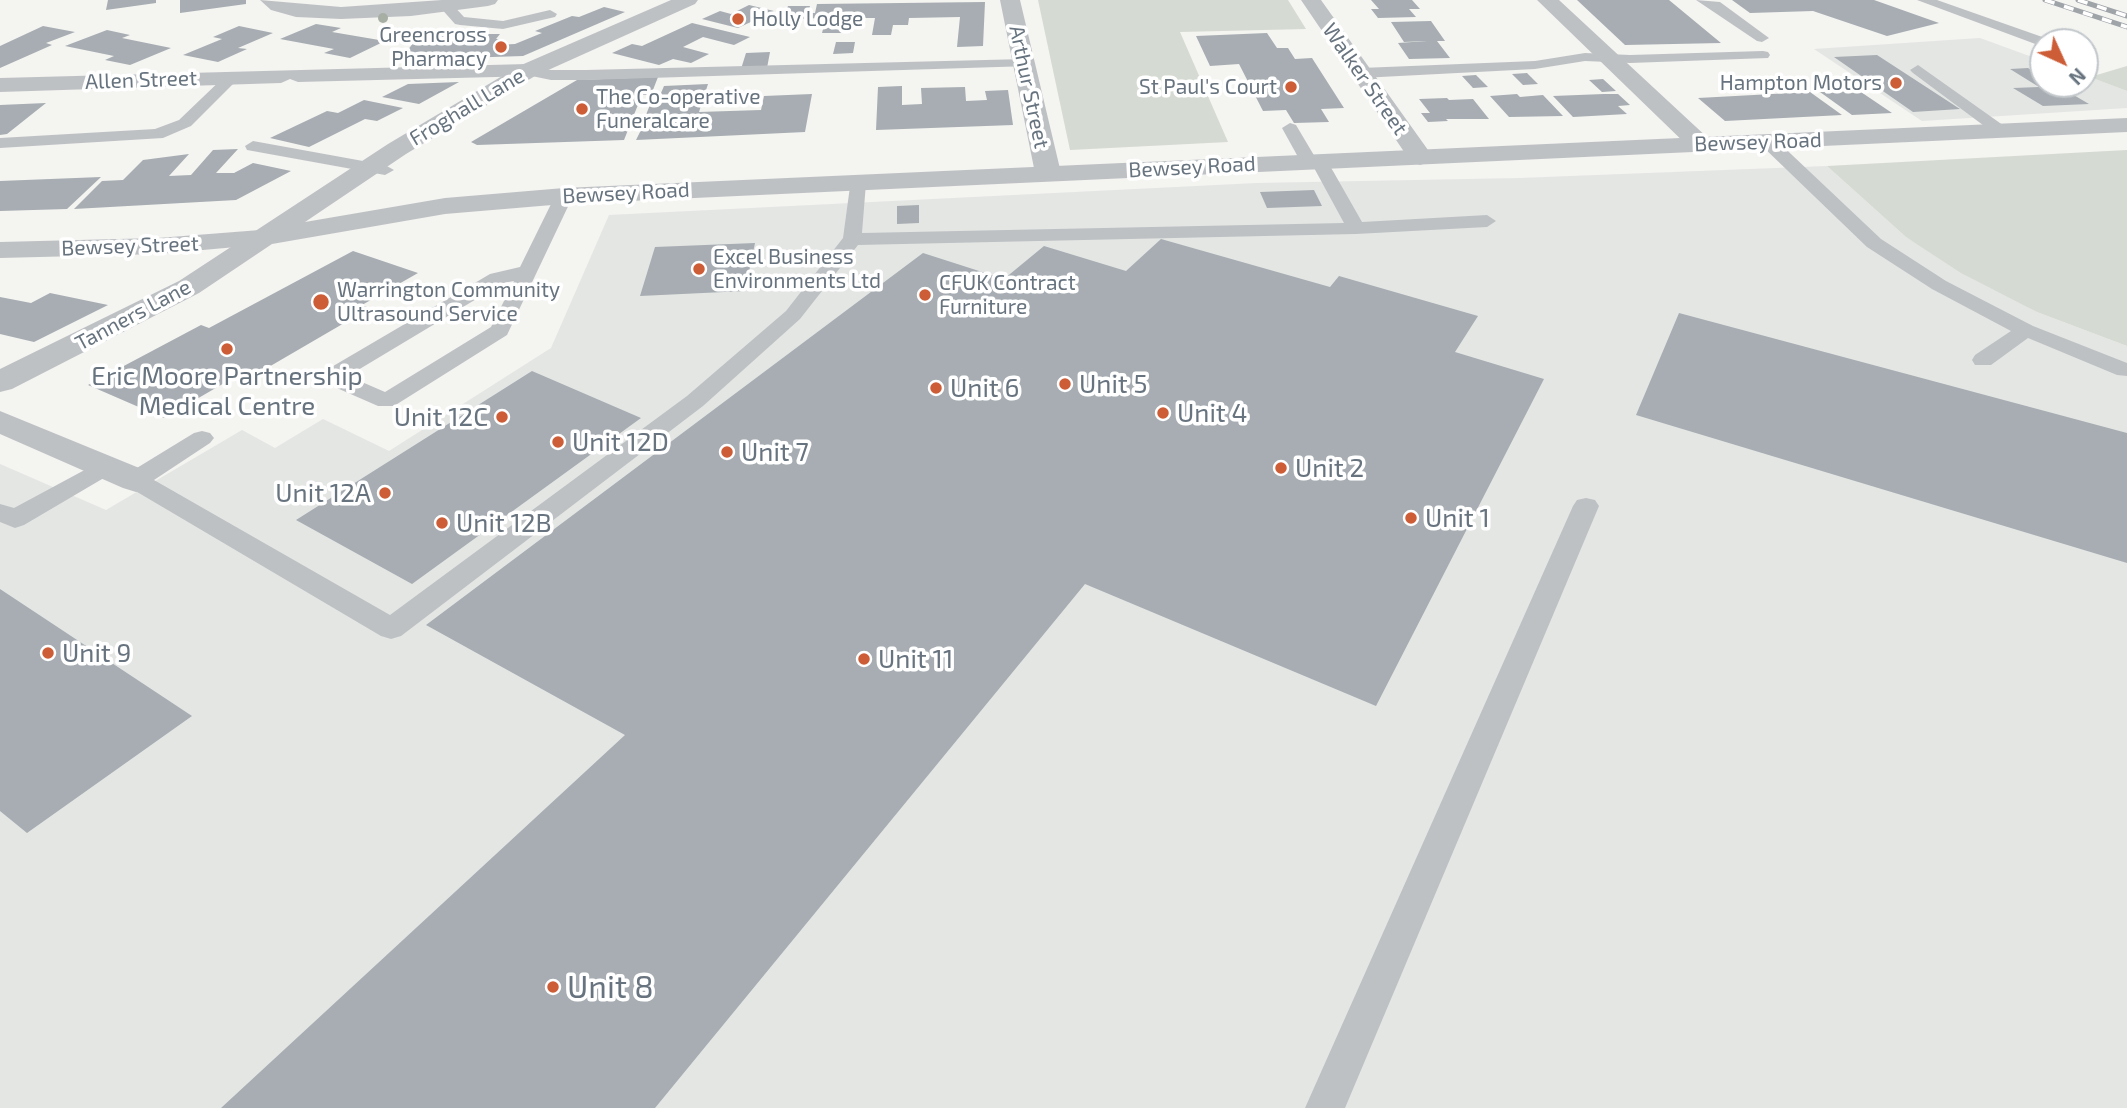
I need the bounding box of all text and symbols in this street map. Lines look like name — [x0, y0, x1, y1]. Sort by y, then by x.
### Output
place label: Holly Lodge — [752, 6, 863, 32]
marker: Holly Lodge — [730, 11, 746, 27]
street label: Walker Street — [1317, 18, 1413, 140]
place label: Greencross Pharmacy — [379, 22, 487, 72]
street label: Arthur Street — [1004, 23, 1054, 151]
north arrow — [2029, 28, 2099, 98]
marker: Greencross Pharmacy — [493, 39, 509, 55]
street label: Froghall Lane — [405, 63, 529, 151]
text: N — [2065, 64, 2091, 90]
street label: Allen Street — [85, 65, 197, 95]
place label: Hampton Motors — [1720, 70, 1882, 96]
place label: St Paul's Court — [1139, 74, 1277, 100]
marker: Hampton Motors — [1888, 75, 1904, 91]
marker: St Paul's Court — [1283, 79, 1299, 95]
place label: The Co-operative Funeralcare — [596, 84, 761, 134]
marker: The Co-operative Funeralcare — [574, 101, 590, 117]
street label: Bewsey Road — [1694, 127, 1822, 157]
street label: Bewsey Road — [1128, 151, 1256, 183]
street label: Bewsey Road — [562, 177, 690, 209]
street label: Bewsey Street — [61, 231, 199, 261]
place label: Excel Business Environments Ltd — [713, 244, 881, 294]
marker: Excel Business Environments Ltd — [691, 261, 707, 277]
place label: CFUK Contract Furniture — [939, 270, 1076, 320]
street label: Tanners Lane — [71, 274, 195, 356]
place label: Warrington Community Ultrasound Service — [337, 277, 560, 327]
marker: CFUK Contract Furniture — [917, 287, 933, 303]
marker: Warrington Community Ultrasound Service — [311, 292, 331, 312]
marker: Eric Moore Partnership Medical Centre — [219, 341, 235, 357]
place label: Eric Moore Partnership Medical Centre — [91, 360, 363, 422]
place label: Unit 5 — [1079, 368, 1148, 400]
place label: Unit 6 — [950, 372, 1019, 404]
marker: Unit 5 — [1057, 376, 1073, 392]
marker: Unit 6 — [928, 380, 944, 396]
place label: Unit 4 — [1177, 397, 1248, 429]
place label: Unit 12C — [394, 401, 488, 433]
marker: Unit 4 — [1155, 405, 1171, 421]
marker: Unit 12C — [494, 409, 510, 425]
place label: Unit 12D — [572, 426, 669, 458]
marker: Unit 12D — [550, 434, 566, 450]
place label: Unit 7 — [741, 436, 809, 468]
marker: Unit 7 — [719, 444, 735, 460]
place label: Unit 2 — [1295, 452, 1364, 484]
marker: Unit 2 — [1273, 460, 1289, 476]
place label: Unit 12A — [275, 477, 371, 509]
marker: Unit 12A — [377, 485, 393, 501]
place label: Unit 1 — [1425, 502, 1490, 534]
place label: Unit 12B — [456, 507, 552, 539]
marker: Unit 1 — [1403, 510, 1419, 526]
marker: Unit 12B — [434, 515, 450, 531]
place label: Unit 9 — [62, 637, 131, 669]
place label: Unit 11 — [878, 643, 953, 675]
marker: Unit 9 — [40, 645, 56, 661]
marker: Unit 11 — [856, 651, 872, 667]
place label: Unit 8 — [567, 968, 654, 1006]
marker: Unit 8 — [545, 979, 561, 995]

